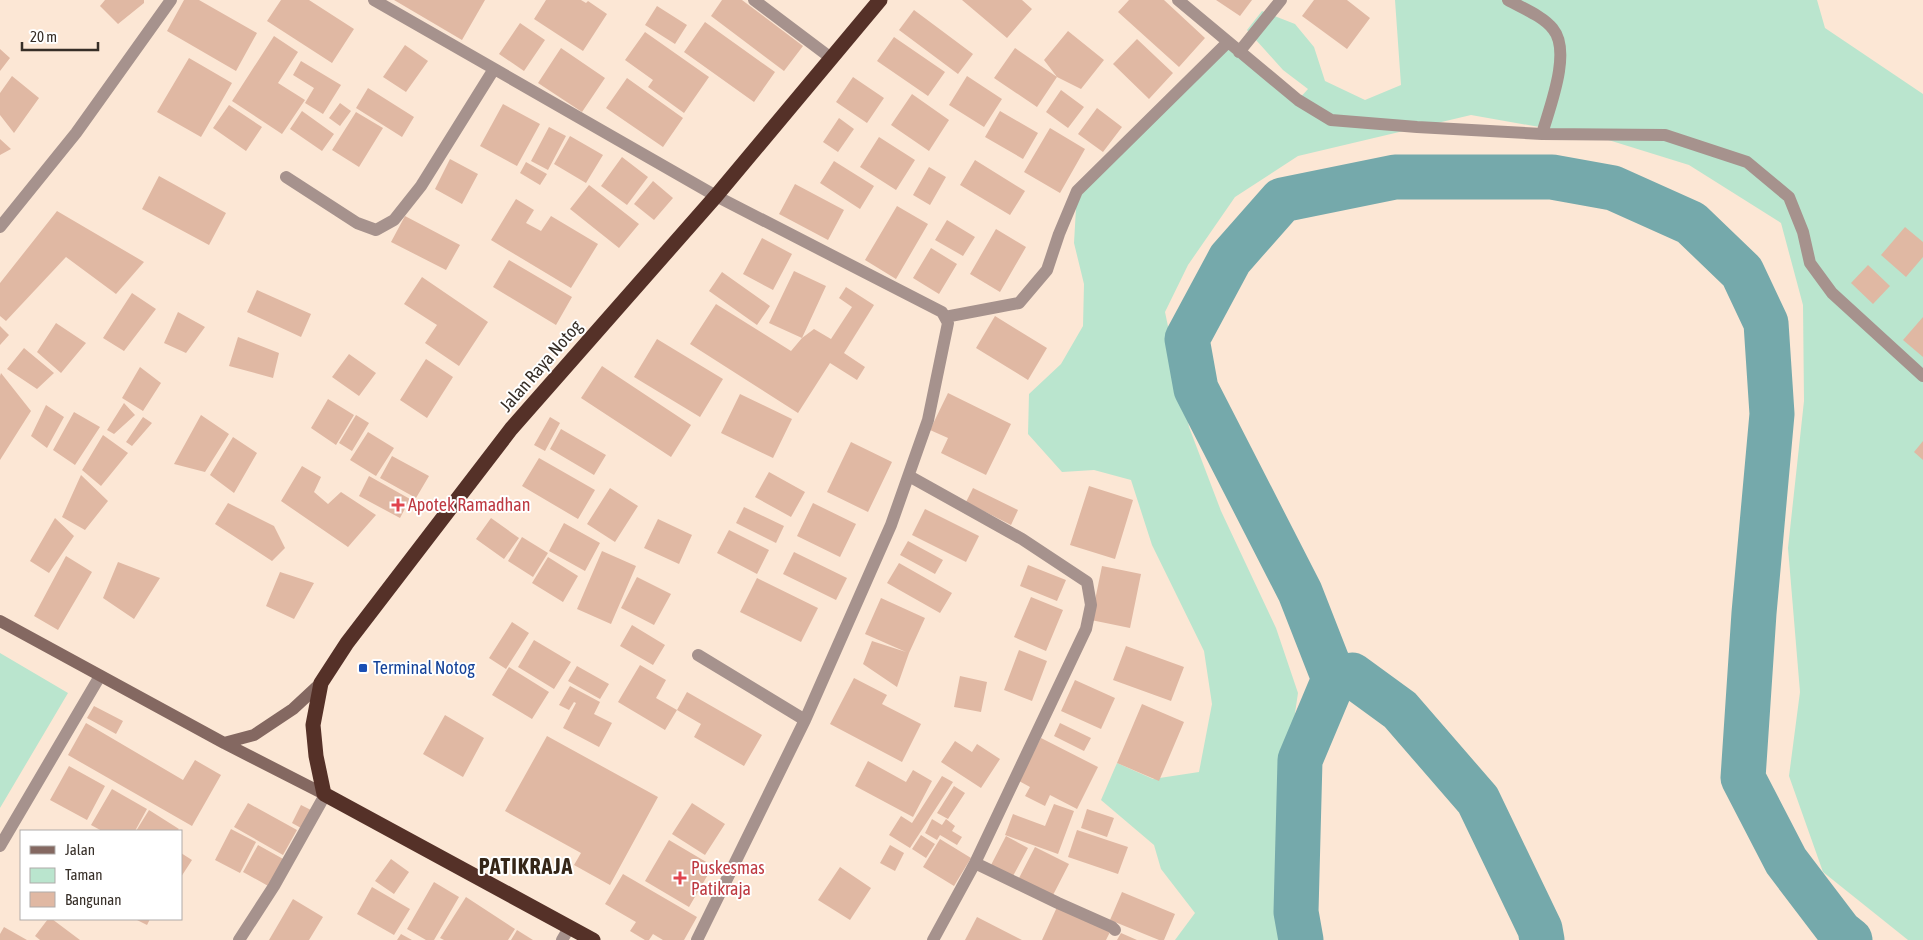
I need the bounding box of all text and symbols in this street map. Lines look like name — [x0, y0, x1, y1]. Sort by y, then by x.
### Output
scale bar — [22, 20, 99, 52]
text: 20 m — [30, 28, 57, 45]
street label: Jalan Raya Notog — [495, 316, 586, 416]
place label: Apotek Ramadhan — [408, 494, 530, 515]
marker: Apotek Ramadhan — [392, 499, 404, 511]
place label: Terminal Notog — [373, 657, 475, 678]
marker: Terminal Notog — [357, 662, 369, 674]
legend — [20, 830, 182, 920]
text: Jalan — [65, 841, 95, 858]
district label: PATIKRAJA — [479, 853, 573, 879]
place label: Puskesmas Patikraja — [691, 857, 765, 899]
text: Taman — [65, 866, 103, 883]
marker: Puskesmas Patikraja — [673, 871, 687, 885]
text: Bangunan — [65, 891, 122, 908]

